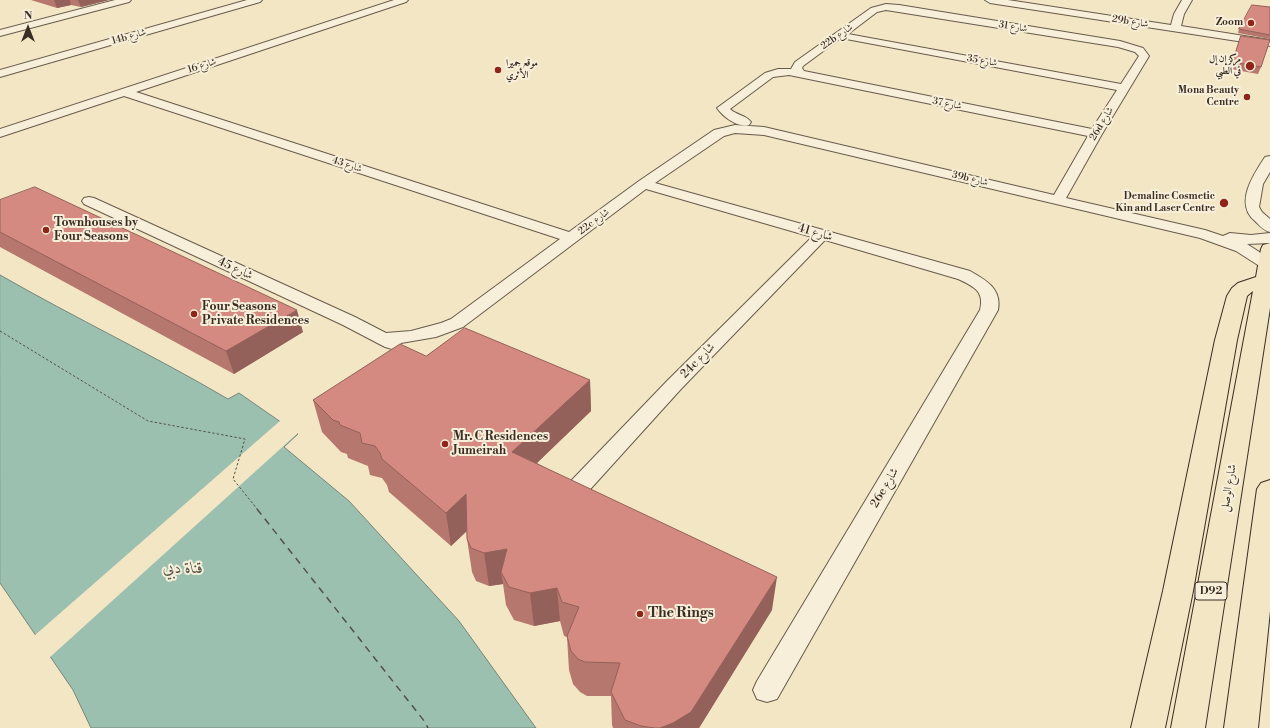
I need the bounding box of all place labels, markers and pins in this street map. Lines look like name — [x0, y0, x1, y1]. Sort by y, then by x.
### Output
place label: Zoom — [1216, 17, 1243, 29]
marker: Zoom — [1246, 18, 1256, 28]
place label: مركز إن إل في الطبي — [1209, 54, 1241, 78]
place label: موقع جميرا الأثري — [506, 58, 538, 82]
marker: مركز إن إل في الطبي — [1244, 60, 1256, 72]
marker: موقع جميرا الأثري — [493, 65, 503, 75]
place label: Mona Beauty Centre — [1178, 85, 1239, 108]
marker: Mona Beauty Centre — [1242, 92, 1252, 102]
place label: Demaline Cosmetic Kin and Laser Centre — [1115, 191, 1215, 214]
marker: Demaline Cosmetic Kin and Laser Centre — [1218, 197, 1230, 209]
place label: Townhouses by Four Seasons — [54, 216, 138, 244]
marker: Townhouses by Four Seasons — [41, 225, 51, 235]
place label: Four Seasons Private Residences — [202, 300, 309, 328]
marker: Four Seasons Private Residences — [189, 309, 199, 319]
place label: Mr. C Residences Jumeirah — [453, 430, 548, 458]
marker: Mr. C Residences Jumeirah — [440, 439, 450, 449]
place label: The Rings — [648, 606, 714, 622]
marker: The Rings — [635, 609, 645, 619]

